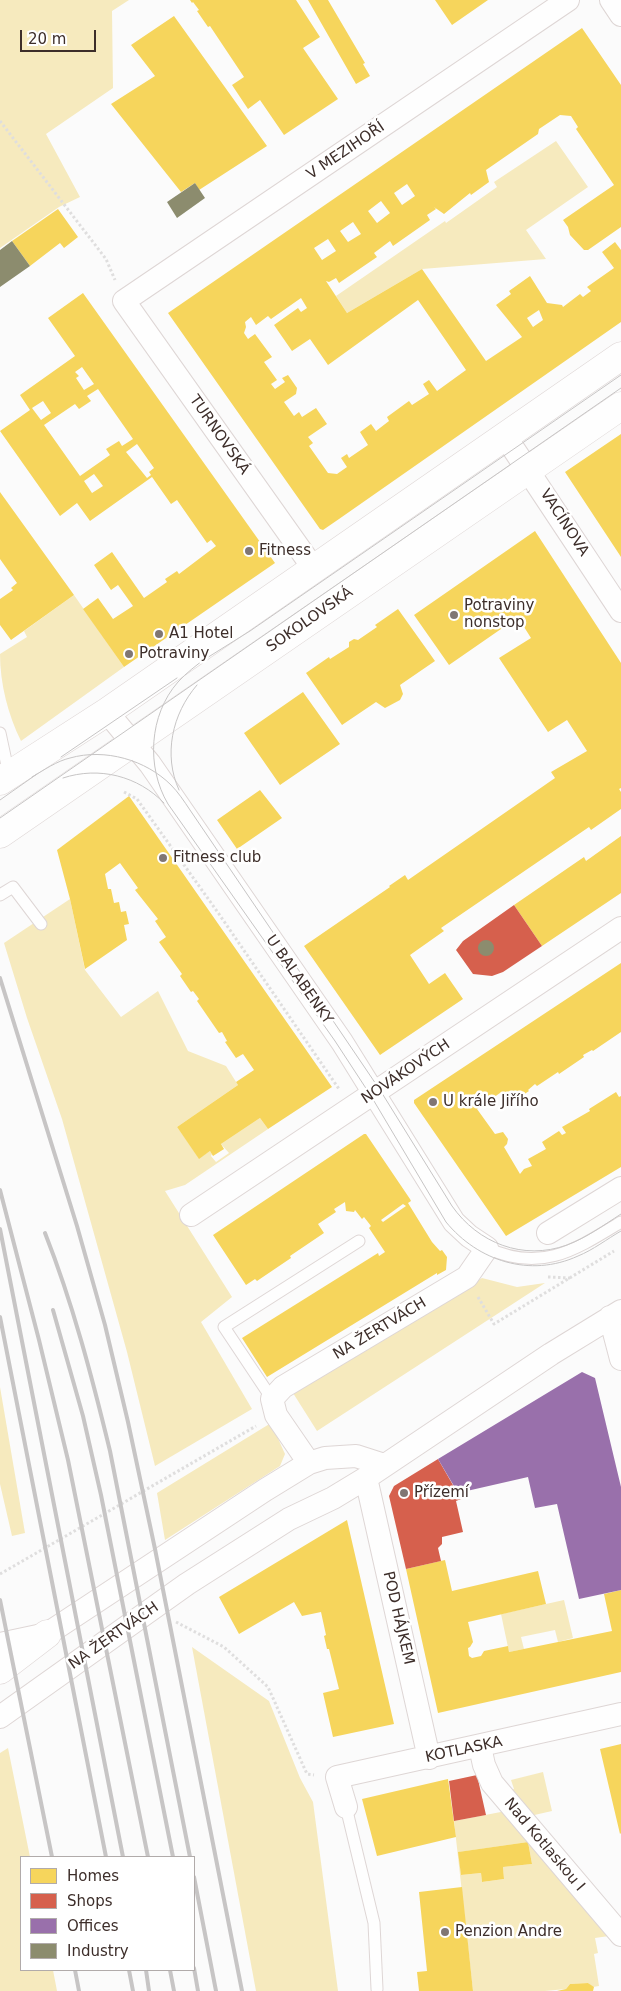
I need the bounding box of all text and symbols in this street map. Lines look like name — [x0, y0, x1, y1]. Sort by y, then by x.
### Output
scale bar — [22, 20, 99, 52]
text: 20 m — [28, 30, 66, 48]
street label: V MEZIHOŘÍ — [304, 118, 388, 184]
street label: TURNOVSKÁ — [185, 392, 253, 478]
street label: VACÍNOVA — [536, 486, 592, 560]
place label: Fitness — [259, 542, 311, 560]
marker: Fitness — [243, 545, 255, 557]
street label: SOKOLOVSKÁ — [263, 584, 357, 656]
place label: Potraviny nonstop — [464, 597, 534, 632]
marker: Potraviny nonstop — [448, 609, 460, 621]
place label: A1 Hotel — [169, 625, 233, 643]
marker: A1 Hotel — [153, 628, 165, 640]
place label: Potraviny — [139, 645, 209, 663]
marker: Potraviny — [123, 648, 135, 660]
place label: Fitness club — [173, 849, 261, 867]
marker: Fitness club — [157, 852, 169, 864]
street label: U BALABENKY — [262, 932, 336, 1028]
street label: NOVÁKOVÝCH — [358, 1036, 454, 1108]
place label: U krále Jiřího — [443, 1093, 539, 1111]
marker: U krále Jiřího — [427, 1096, 439, 1108]
street label: NA ŽERTVÁCH — [330, 1294, 430, 1364]
place label: Přízemí — [414, 1484, 469, 1502]
marker: Přízemí — [398, 1487, 410, 1499]
street label: POD HÁJKEM — [379, 1570, 417, 1666]
street label: NA ŽERTVÁCH — [66, 1598, 162, 1674]
street label: KOTLASKA — [424, 1733, 504, 1767]
street label: Nad Kotlaskou Ⅰ — [500, 1795, 588, 1895]
legend — [20, 1856, 195, 1971]
text: Homes — [67, 1867, 119, 1885]
text: Shops — [67, 1892, 113, 1910]
text: Offices — [67, 1917, 119, 1935]
place label: Penzion Andre — [455, 1923, 562, 1941]
marker: Penzion Andre — [439, 1926, 451, 1938]
text: Industry — [67, 1942, 129, 1960]

